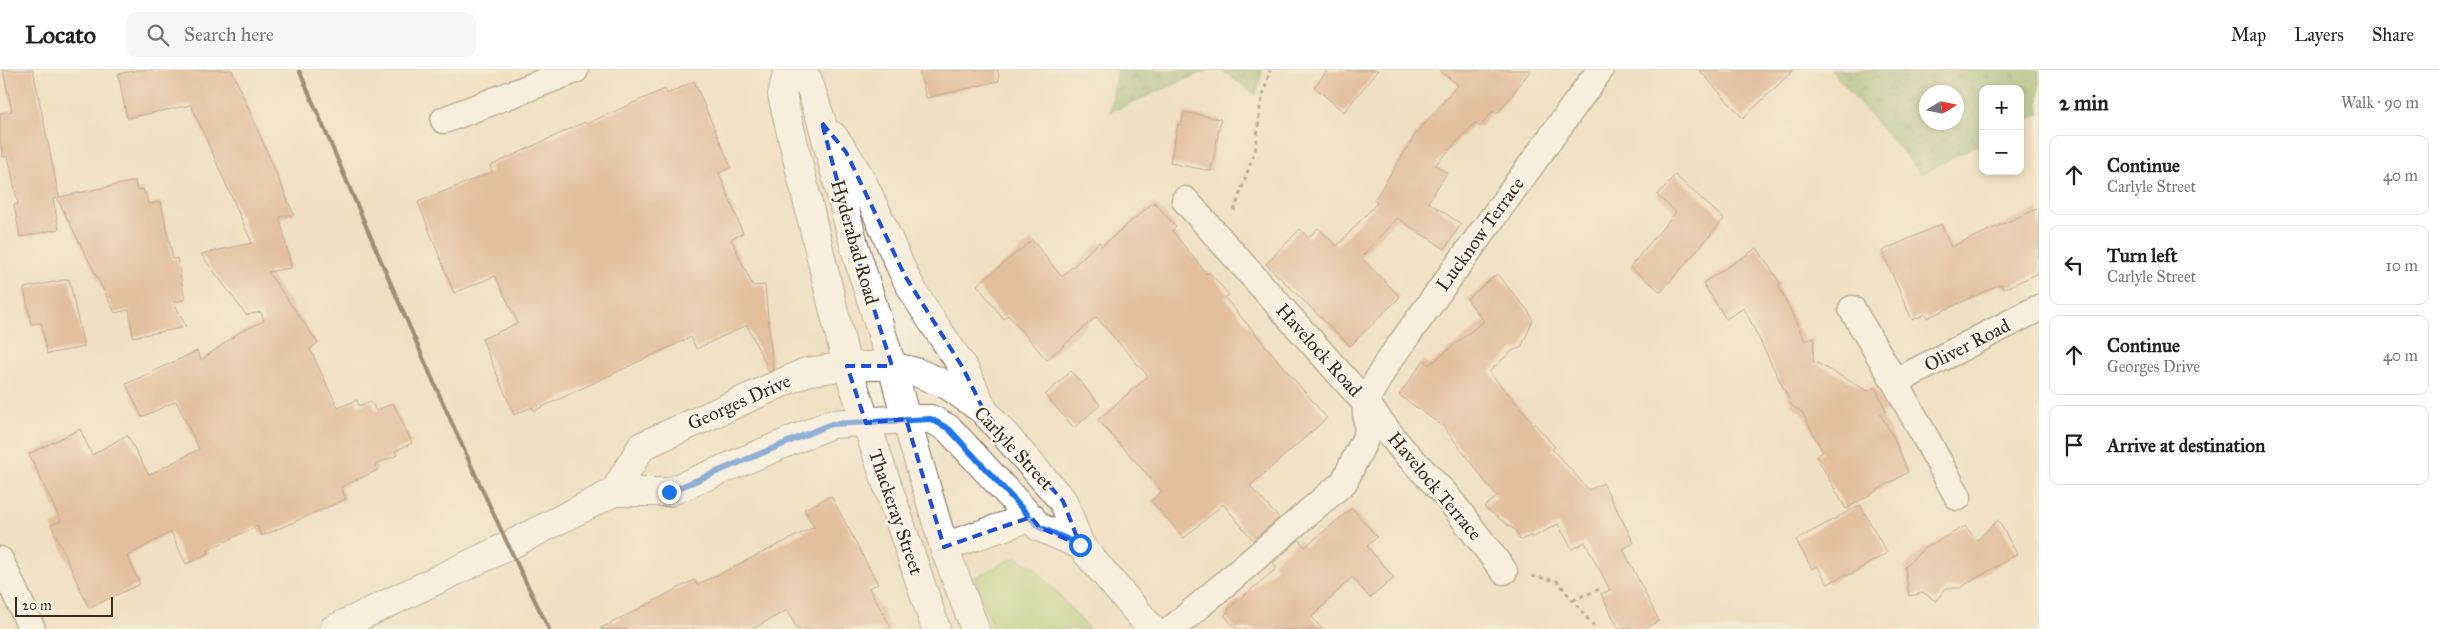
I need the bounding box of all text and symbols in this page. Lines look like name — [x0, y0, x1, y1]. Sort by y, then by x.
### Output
search box — [126, 12, 476, 57]
text: Locato — [25, 20, 96, 50]
icon: search — [144, 21, 172, 49]
text: Search here — [184, 23, 274, 46]
text: Map — [2231, 24, 2266, 46]
text: Layers — [2294, 24, 2344, 46]
text: Share — [2372, 24, 2414, 46]
north arrow — [1919, 85, 1964, 130]
map controls — [1979, 85, 2024, 175]
button: + — [1979, 85, 2024, 130]
text: 2 min — [2059, 90, 2109, 116]
text: Walk · 90 m — [2341, 93, 2419, 112]
button: − — [1979, 130, 2024, 175]
text: Continue — [2107, 154, 2180, 177]
icon: ahead — [2060, 161, 2088, 189]
text: 40 m — [2383, 166, 2418, 185]
street label: Lucknow Terrace — [1431, 173, 1529, 295]
street label: Hyderabad Road — [826, 177, 884, 307]
text: Carlyle Street — [2107, 177, 2196, 196]
text: Turn left — [2107, 244, 2177, 267]
icon: left — [2060, 251, 2088, 279]
text: 10 m — [2386, 256, 2418, 275]
text: Carlyle Street — [2107, 267, 2196, 286]
street label: Havelock Road — [1271, 299, 1367, 402]
street label: Oliver Road — [1920, 313, 2014, 376]
text: Continue — [2107, 334, 2180, 357]
icon: ahead — [2060, 341, 2088, 369]
text: 40 m — [2383, 346, 2418, 365]
text: Georges Drive — [2107, 357, 2200, 376]
street label: Georges Drive — [684, 369, 795, 436]
street label: Carlyle Street — [969, 401, 1059, 495]
street label: Havelock Terrace — [1383, 427, 1487, 545]
icon: arrive — [2060, 431, 2088, 459]
text: Arrive at destination — [2107, 434, 2265, 457]
street label: Thackeray Street — [864, 446, 928, 578]
route end — [658, 481, 681, 504]
route start — [1069, 534, 1092, 557]
scale bar — [15, 594, 112, 617]
text: 20 m — [22, 597, 52, 614]

